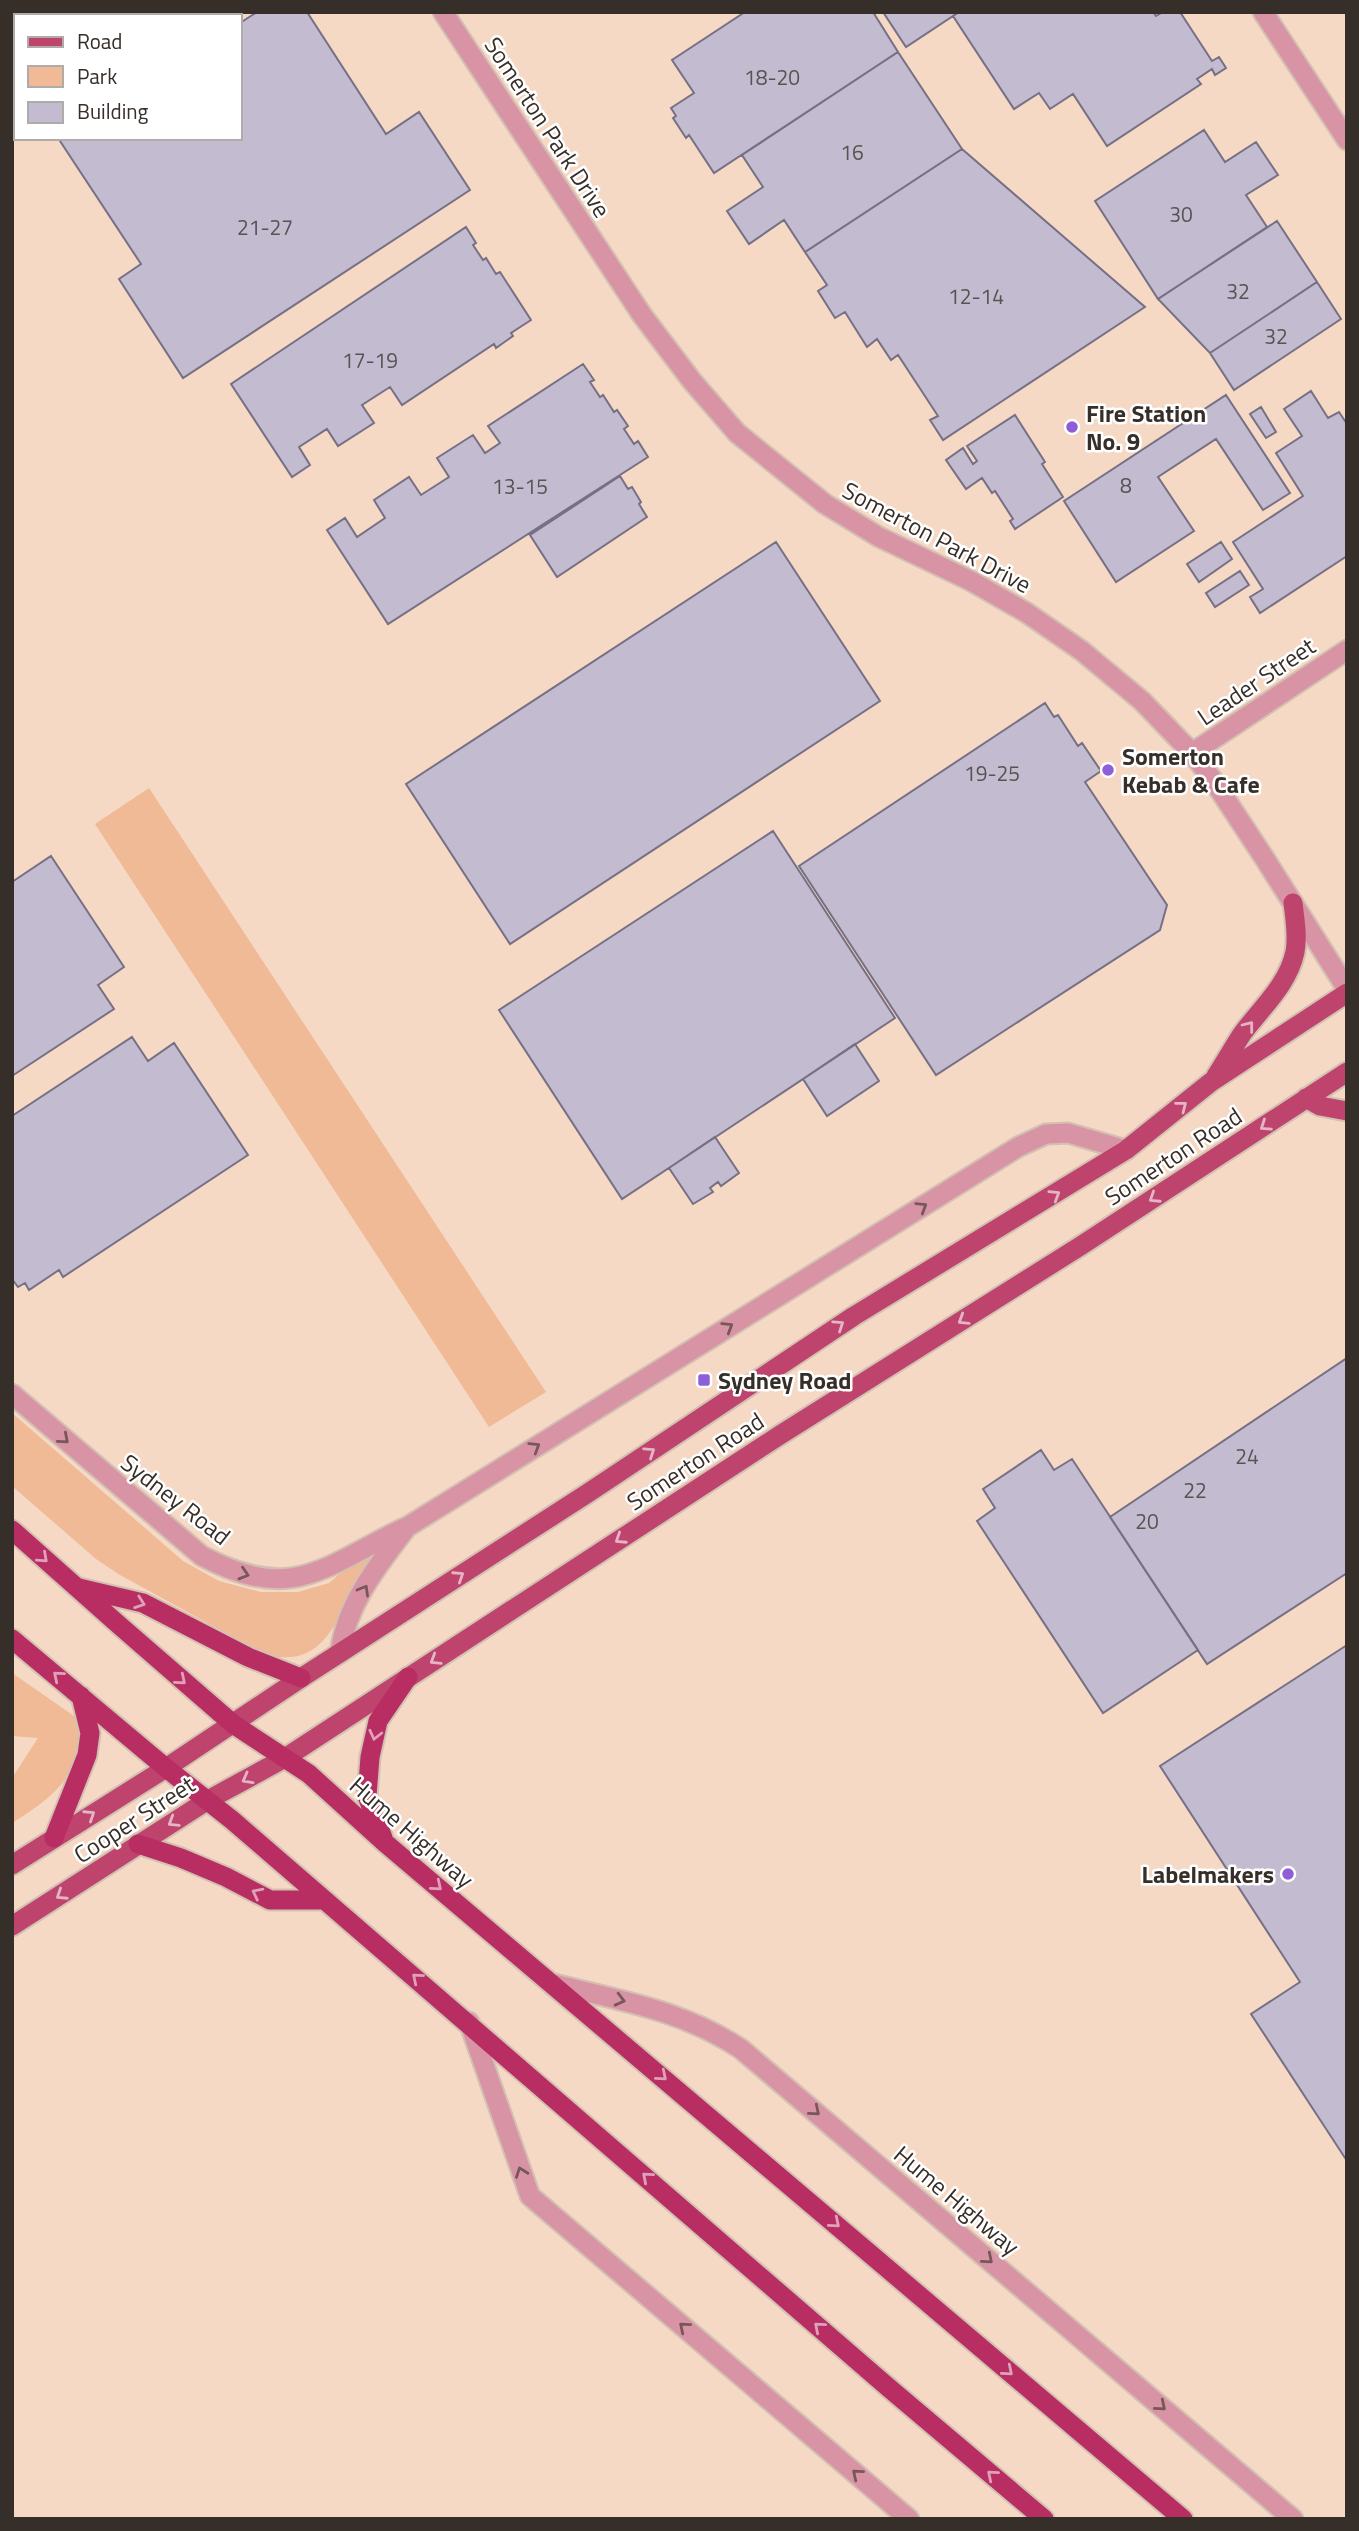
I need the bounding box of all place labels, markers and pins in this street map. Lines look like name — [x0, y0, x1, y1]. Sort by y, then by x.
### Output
place label: Fire Station No. 9 — [1086, 395, 1206, 459]
marker: Fire Station No. 9 — [1064, 419, 1080, 435]
place label: Somerton Kebab & Cafe — [1122, 738, 1260, 802]
marker: Somerton Kebab & Cafe — [1100, 762, 1116, 778]
place label: Sydney Road — [718, 1362, 851, 1398]
marker: Sydney Road — [696, 1372, 712, 1388]
place label: Labelmakers — [1142, 1856, 1274, 1892]
marker: Labelmakers — [1280, 1866, 1296, 1882]

